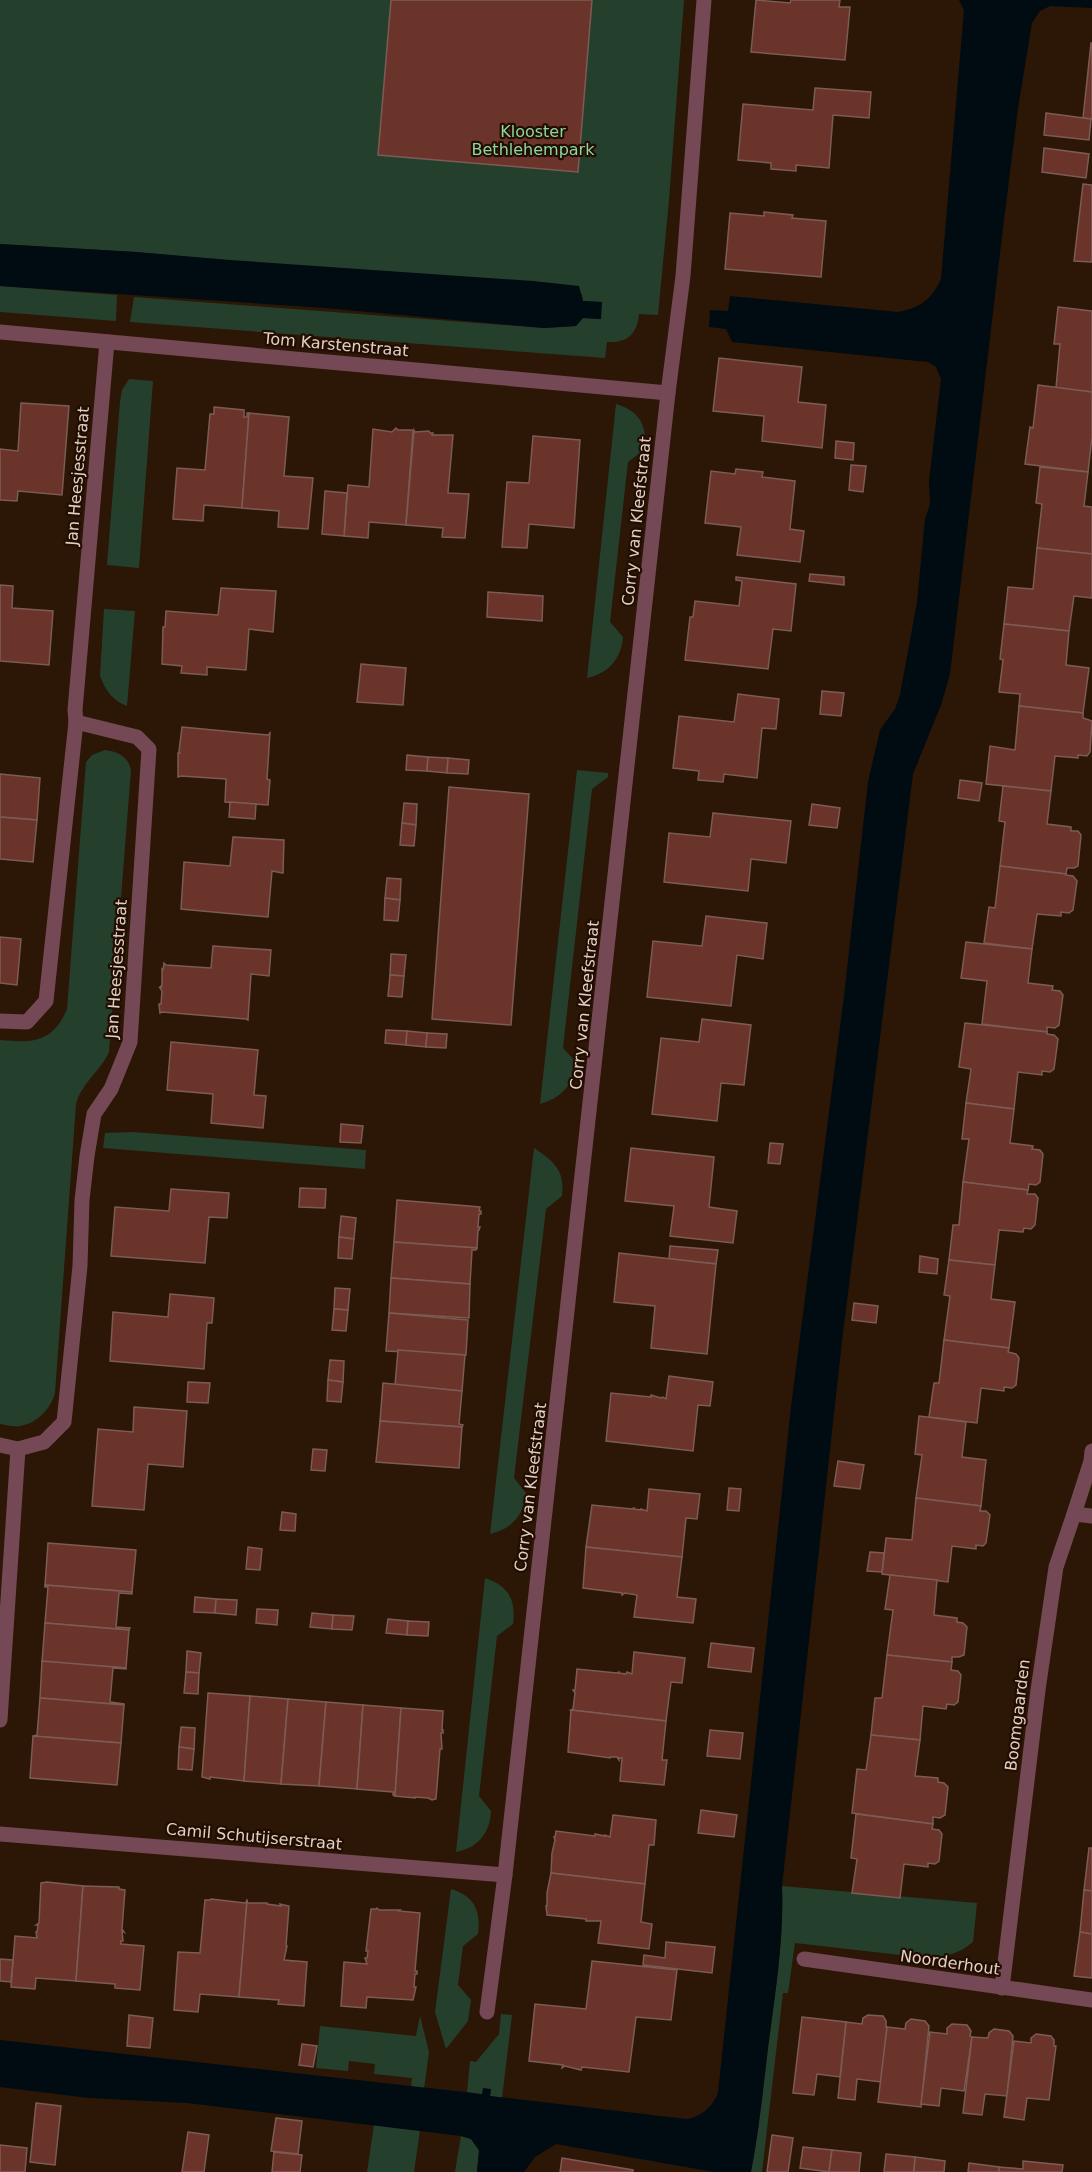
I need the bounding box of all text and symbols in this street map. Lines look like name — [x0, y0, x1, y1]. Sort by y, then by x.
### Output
park label: Klooster Bethlehempark — [472, 122, 595, 159]
street label: Tom Karstenstraat — [262, 329, 409, 360]
street label: Jan Heesjesstraat — [62, 406, 93, 547]
street label: Corry van Kleefstraat — [618, 435, 655, 607]
street label: Jan Heesjesstraat — [102, 899, 131, 1040]
street label: Corry van Kleefstraat — [566, 919, 603, 1091]
street label: Corry van Kleefstraat — [511, 1401, 550, 1573]
street label: Boomgaarden — [1001, 1658, 1034, 1772]
street label: Camil Schutijserstraat — [165, 1819, 343, 1854]
street label: Noorderhout — [899, 1946, 1001, 1979]

